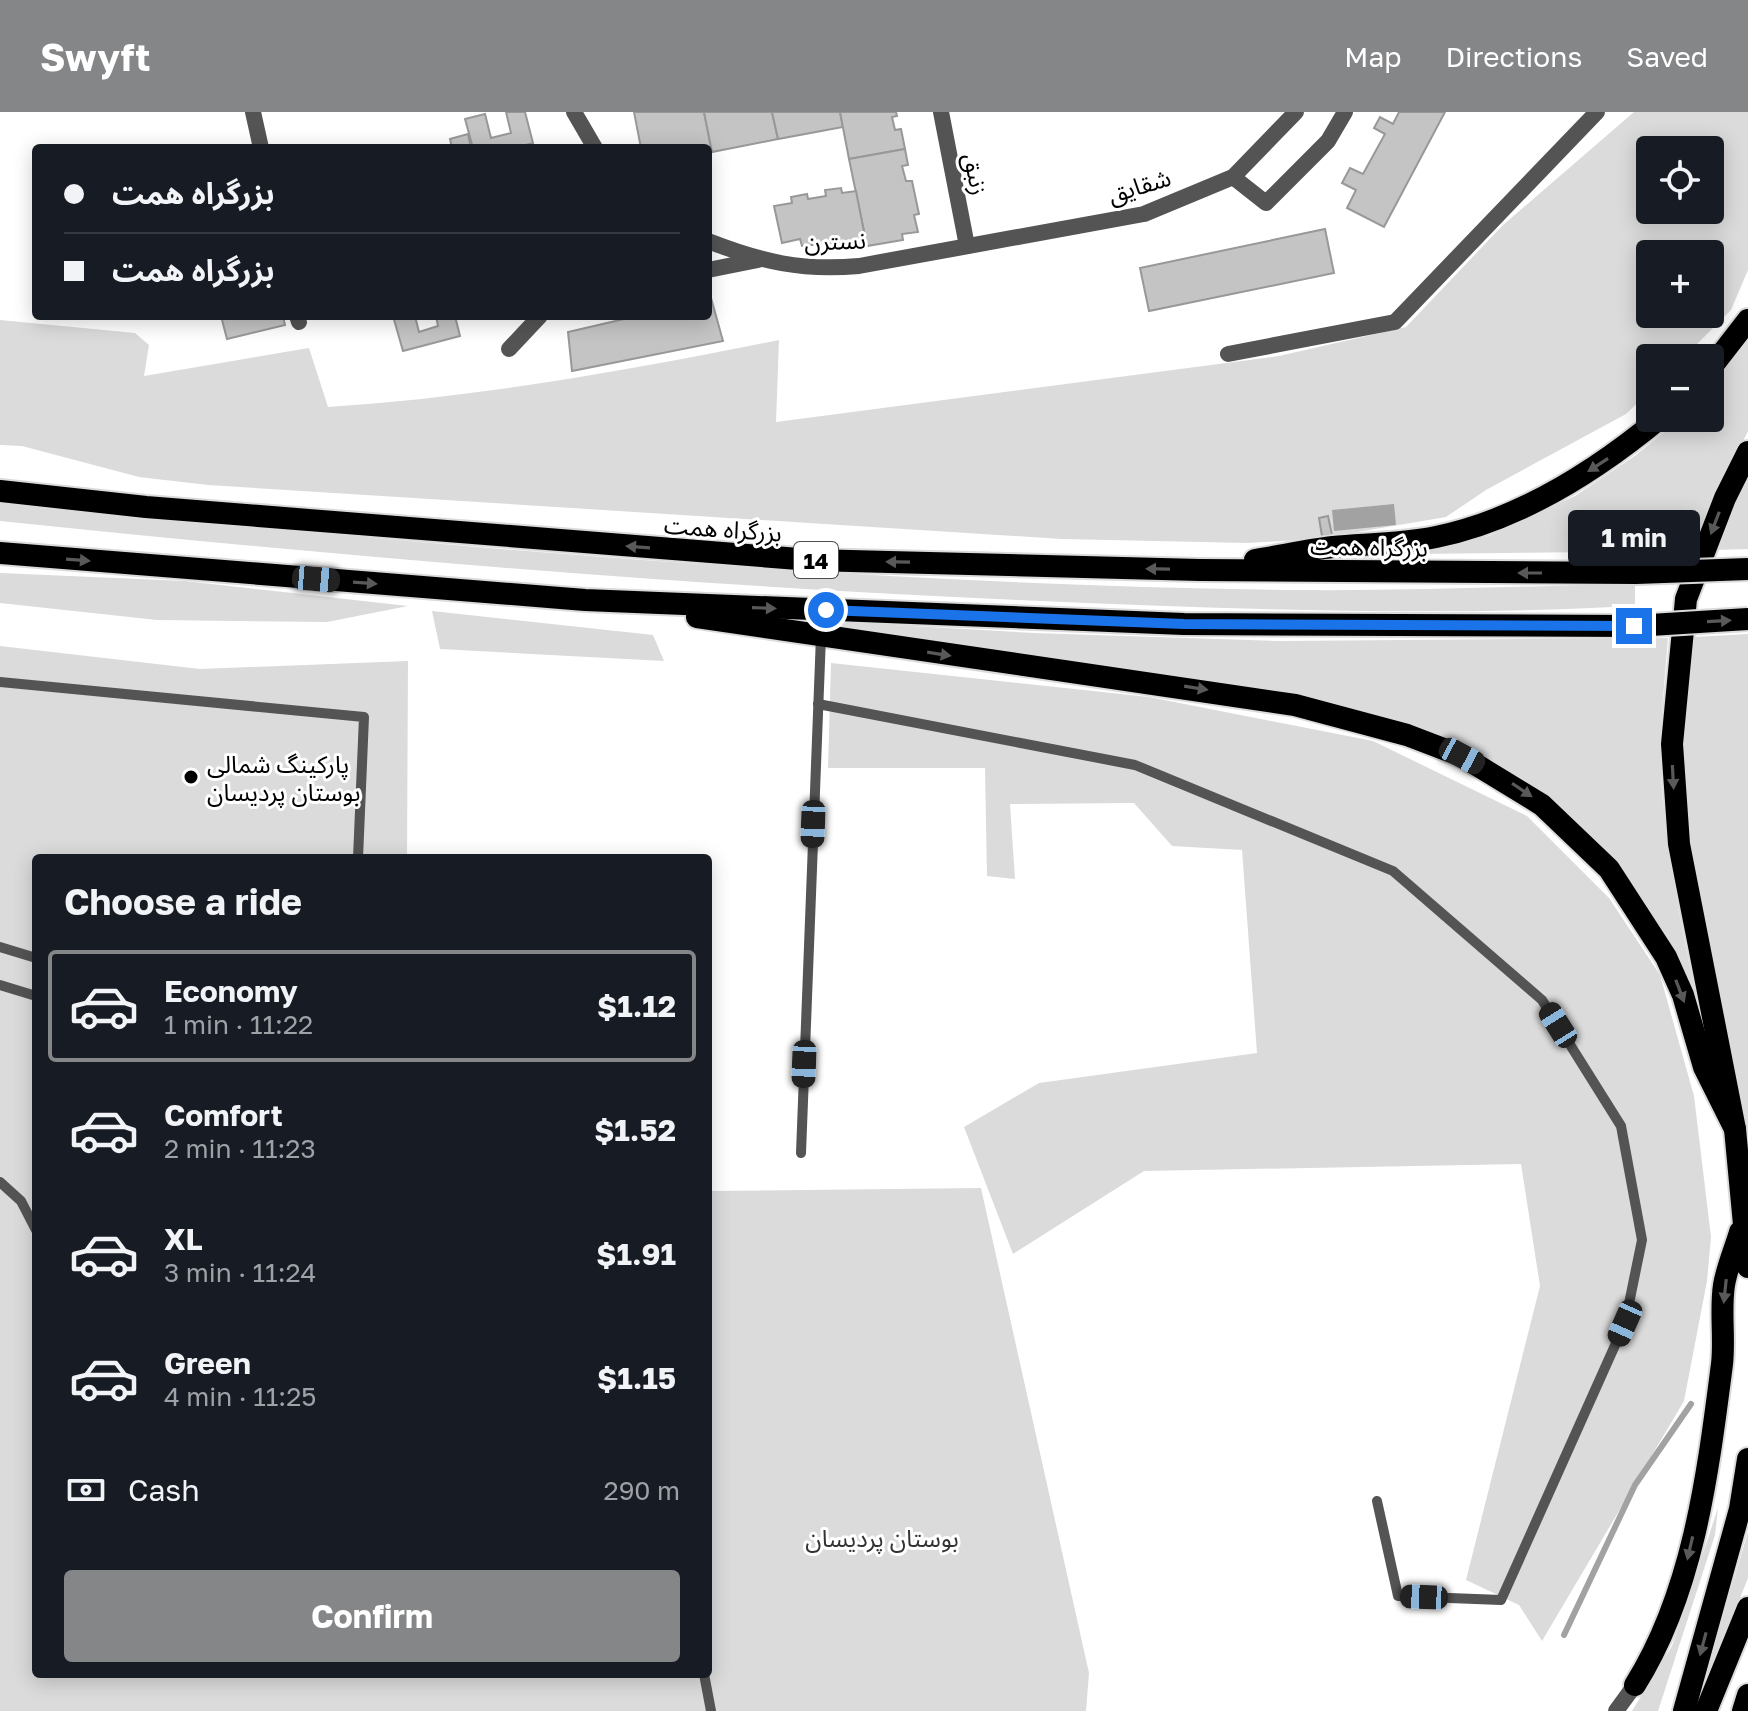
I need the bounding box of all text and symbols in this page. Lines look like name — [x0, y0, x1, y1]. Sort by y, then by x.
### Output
text: Swyft — [40, 34, 150, 79]
text: Map — [1344, 40, 1401, 73]
text: Directions — [1445, 40, 1582, 73]
text: Saved — [1626, 40, 1708, 73]
map controls — [1636, 136, 1724, 432]
button: locate — [1636, 136, 1724, 224]
street label: زنبق — [957, 151, 995, 198]
street label: شقایق — [1104, 162, 1175, 210]
text: بزرگراه همت — [112, 175, 274, 211]
street label: نسترن — [804, 224, 866, 257]
button: + — [1636, 240, 1724, 328]
text: بزرگراه همت — [112, 252, 274, 288]
button: − — [1636, 344, 1724, 432]
one-way arrow — [1587, 457, 1608, 472]
street label: بزرگراه همت — [663, 509, 783, 548]
callout: 1 min — [1568, 510, 1700, 566]
one-way arrow — [1708, 511, 1721, 535]
text: 1 min — [1601, 522, 1667, 553]
street label: بزرگراه همت — [1310, 530, 1428, 563]
one-way arrow — [625, 540, 650, 553]
road number: 14 — [794, 542, 838, 578]
one-way arrow — [66, 554, 91, 567]
one-way arrow — [885, 556, 910, 569]
one-way arrow — [1145, 562, 1170, 575]
car — [291, 565, 341, 593]
one-way arrow — [1517, 567, 1542, 579]
one-way arrow — [353, 577, 378, 590]
route start — [808, 592, 844, 628]
one-way arrow — [752, 601, 777, 614]
route end — [1616, 608, 1652, 644]
one-way arrow — [1707, 614, 1732, 627]
one-way arrow — [926, 648, 951, 660]
one-way arrow — [1184, 682, 1209, 695]
car — [1435, 734, 1489, 778]
place label: پارکینگ شمالی بوستان پردیسان — [207, 749, 360, 808]
one-way arrow — [1667, 765, 1680, 790]
marker: پارکینگ شمالی بوستان پردیسان — [182, 768, 200, 786]
one-way arrow — [1511, 783, 1532, 798]
car — [800, 800, 826, 848]
text: Choose a ride — [64, 880, 302, 923]
icon: car — [68, 970, 140, 1042]
text: Economy — [164, 973, 298, 1009]
one-way arrow — [1674, 979, 1687, 1003]
text: $1.12 — [597, 988, 676, 1024]
car — [1535, 998, 1581, 1052]
text: 1 min · 11:22 — [164, 1009, 313, 1040]
car — [791, 1040, 817, 1088]
icon: car — [68, 1094, 140, 1166]
text: Comfort — [164, 1097, 283, 1133]
text: $1.52 — [594, 1112, 676, 1148]
text: 2 min · 11:23 — [164, 1133, 316, 1164]
icon: car — [68, 1218, 140, 1290]
text: XL — [164, 1221, 203, 1257]
text: $1.91 — [596, 1236, 676, 1272]
text: 3 min · 11:24 — [164, 1257, 316, 1288]
one-way arrow — [1719, 1279, 1732, 1304]
car — [1604, 1296, 1646, 1350]
icon: car — [68, 1342, 140, 1414]
text: Green — [164, 1345, 251, 1381]
text: $1.15 — [597, 1360, 676, 1396]
text: 4 min · 11:25 — [164, 1381, 316, 1412]
icon: cash — [64, 1468, 108, 1512]
text: Cash — [128, 1472, 200, 1508]
text: 290 m — [604, 1475, 680, 1506]
park label: بوستان پردیسان — [805, 1523, 959, 1554]
one-way arrow — [1683, 1535, 1696, 1560]
button: Confirm — [64, 1570, 680, 1662]
car — [1400, 1584, 1448, 1610]
one-way arrow — [1697, 1631, 1709, 1656]

